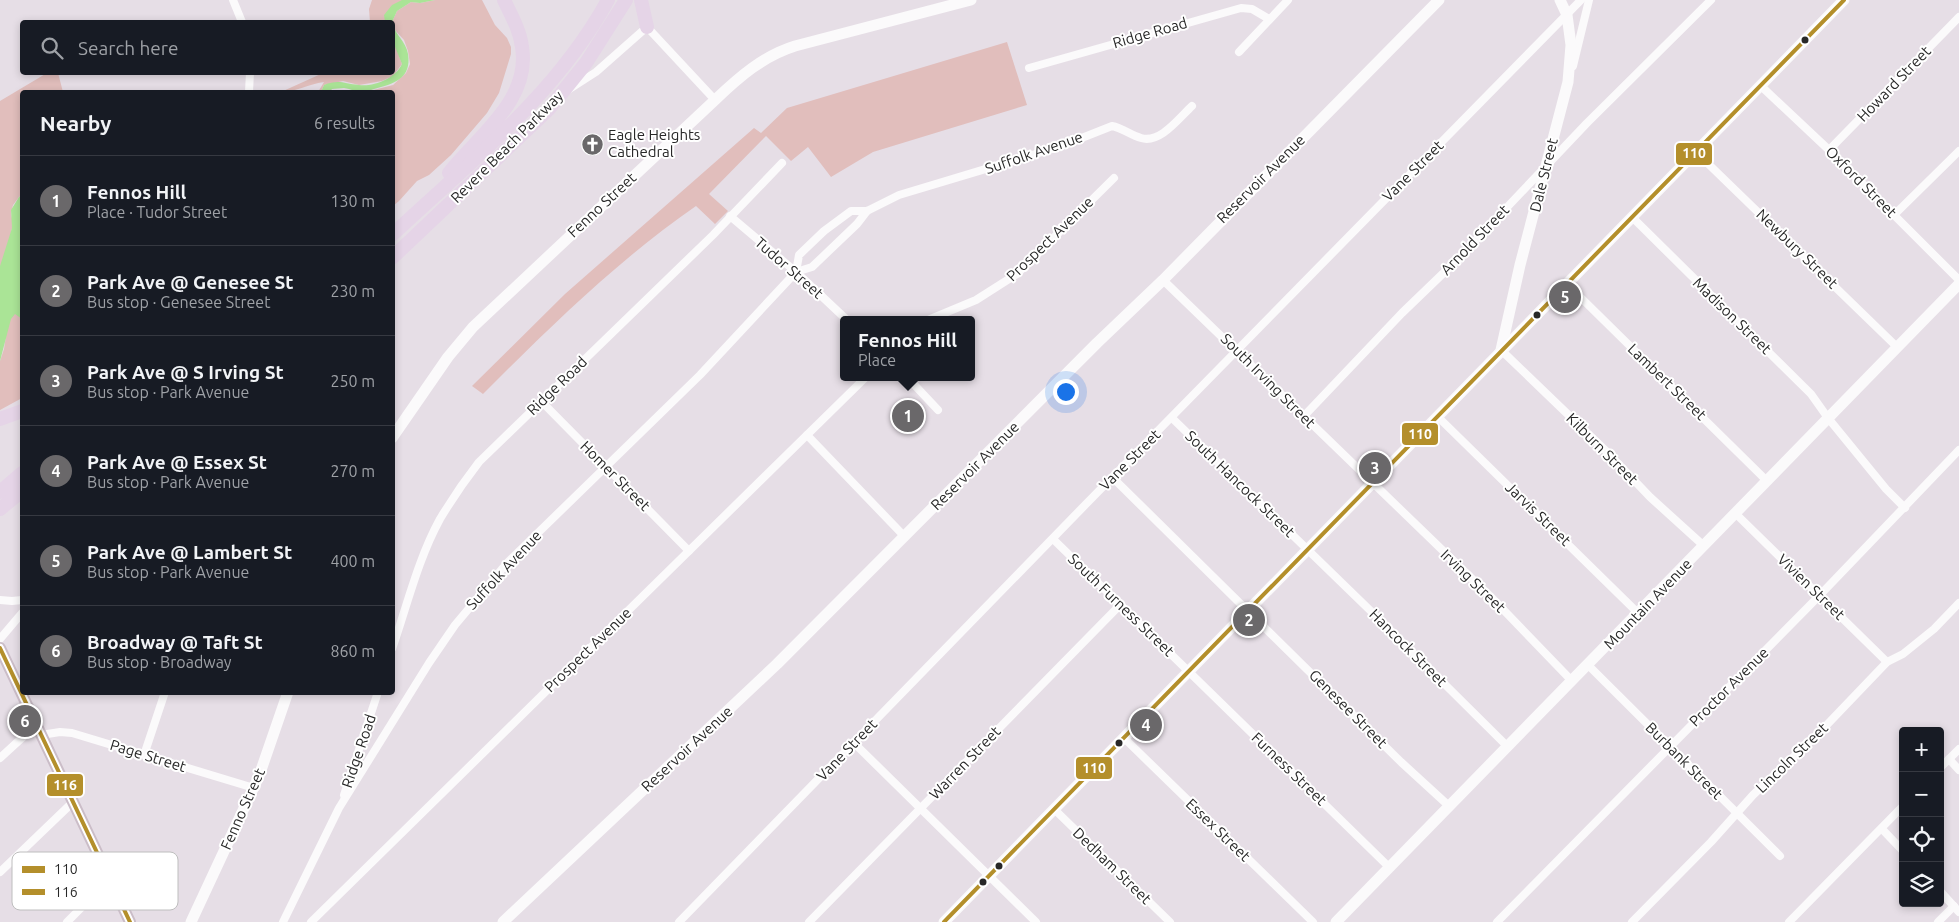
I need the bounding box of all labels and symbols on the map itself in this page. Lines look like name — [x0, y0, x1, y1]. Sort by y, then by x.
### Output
street label: Ridge Road — [1111, 14, 1189, 51]
unlabelled marker — [1800, 35, 1810, 45]
street label: Howard Street — [1853, 42, 1934, 125]
street label: Revere Beach Parkway — [447, 87, 566, 206]
place label: Eagle Heights Cathedral — [608, 126, 700, 160]
street label: Suffolk Avenue — [983, 128, 1085, 177]
street label: Reservoir Avenue — [1213, 131, 1308, 226]
church icon: Eagle Heights Cathedral — [580, 132, 604, 156]
street label: Dale Street — [1526, 136, 1561, 214]
street label: Vane Street — [1379, 137, 1447, 205]
line badge: 110 — [1675, 142, 1713, 166]
street label: Oxford Street — [1822, 143, 1900, 221]
text: 110 — [1682, 145, 1706, 161]
street label: Fenno Street — [564, 169, 639, 241]
street label: Prospect Avenue — [1003, 193, 1096, 284]
street label: Arnold Street — [1437, 201, 1512, 278]
street label: Newbury Street — [1753, 206, 1842, 292]
street label: Tudor Street — [752, 233, 827, 302]
street label: Madison Street — [1690, 274, 1775, 357]
pin: 5 — [1549, 278, 1581, 316]
unlabelled marker — [1532, 310, 1542, 320]
street label: South Irving Street — [1218, 330, 1319, 431]
street label: Lambert Street — [1625, 340, 1710, 423]
street label: Ridge Road — [523, 353, 590, 418]
your location — [1053, 379, 1079, 405]
pin: 1 — [892, 397, 924, 435]
street label: Kilburn Street — [1563, 409, 1642, 488]
street label: Reservoir Avenue — [927, 418, 1022, 513]
line badge: 110 — [1401, 422, 1439, 446]
street label: Vane Street — [1096, 426, 1164, 494]
text: 110 — [1408, 426, 1432, 442]
street label: South Hancock Street — [1182, 427, 1299, 540]
street label: Homer Street — [577, 437, 654, 514]
pin: 3 — [1359, 449, 1391, 487]
street label: Jarvis Street — [1502, 478, 1574, 549]
street label: Suffolk Avenue — [463, 527, 545, 613]
street label: Irving Street — [1437, 546, 1509, 616]
street label: South Furness Street — [1065, 550, 1178, 660]
street label: Vivien Street — [1774, 550, 1849, 623]
street label: Mountain Avenue — [1600, 555, 1695, 652]
pin: 2 — [1233, 601, 1265, 639]
street label: Prospect Avenue — [541, 604, 634, 695]
street label: Hancock Street — [1366, 605, 1451, 690]
street label: Proctor Avenue — [1686, 644, 1772, 730]
street label: Genesee Street — [1306, 666, 1391, 751]
pin: 6 — [9, 702, 41, 740]
street label: Reservoir Avenue — [638, 702, 736, 795]
pin: 4 — [1130, 706, 1162, 744]
street label: Ridge Road — [338, 712, 379, 790]
street label: Vane Street — [813, 715, 880, 784]
street label: Burbank Street — [1642, 719, 1726, 803]
street label: Lincoln Street — [1752, 719, 1831, 796]
street label: Warren Street — [926, 723, 1004, 803]
street label: Furness Street — [1249, 729, 1330, 809]
street label: Page Street — [108, 736, 188, 775]
unlabelled marker — [1114, 738, 1124, 748]
line badge: 110 — [1075, 756, 1113, 780]
text: 110 — [1082, 760, 1106, 776]
street label: Fenno Street — [217, 765, 268, 852]
line badge: 116 — [46, 773, 84, 797]
text: 116 — [53, 777, 77, 793]
street label: Essex Street — [1183, 795, 1254, 865]
street label: Dedham Street — [1070, 824, 1155, 907]
legend — [12, 852, 178, 910]
text: 110 — [54, 861, 78, 877]
unlabelled marker — [994, 861, 1004, 871]
unlabelled marker — [978, 877, 988, 887]
text: 116 — [54, 884, 78, 900]

